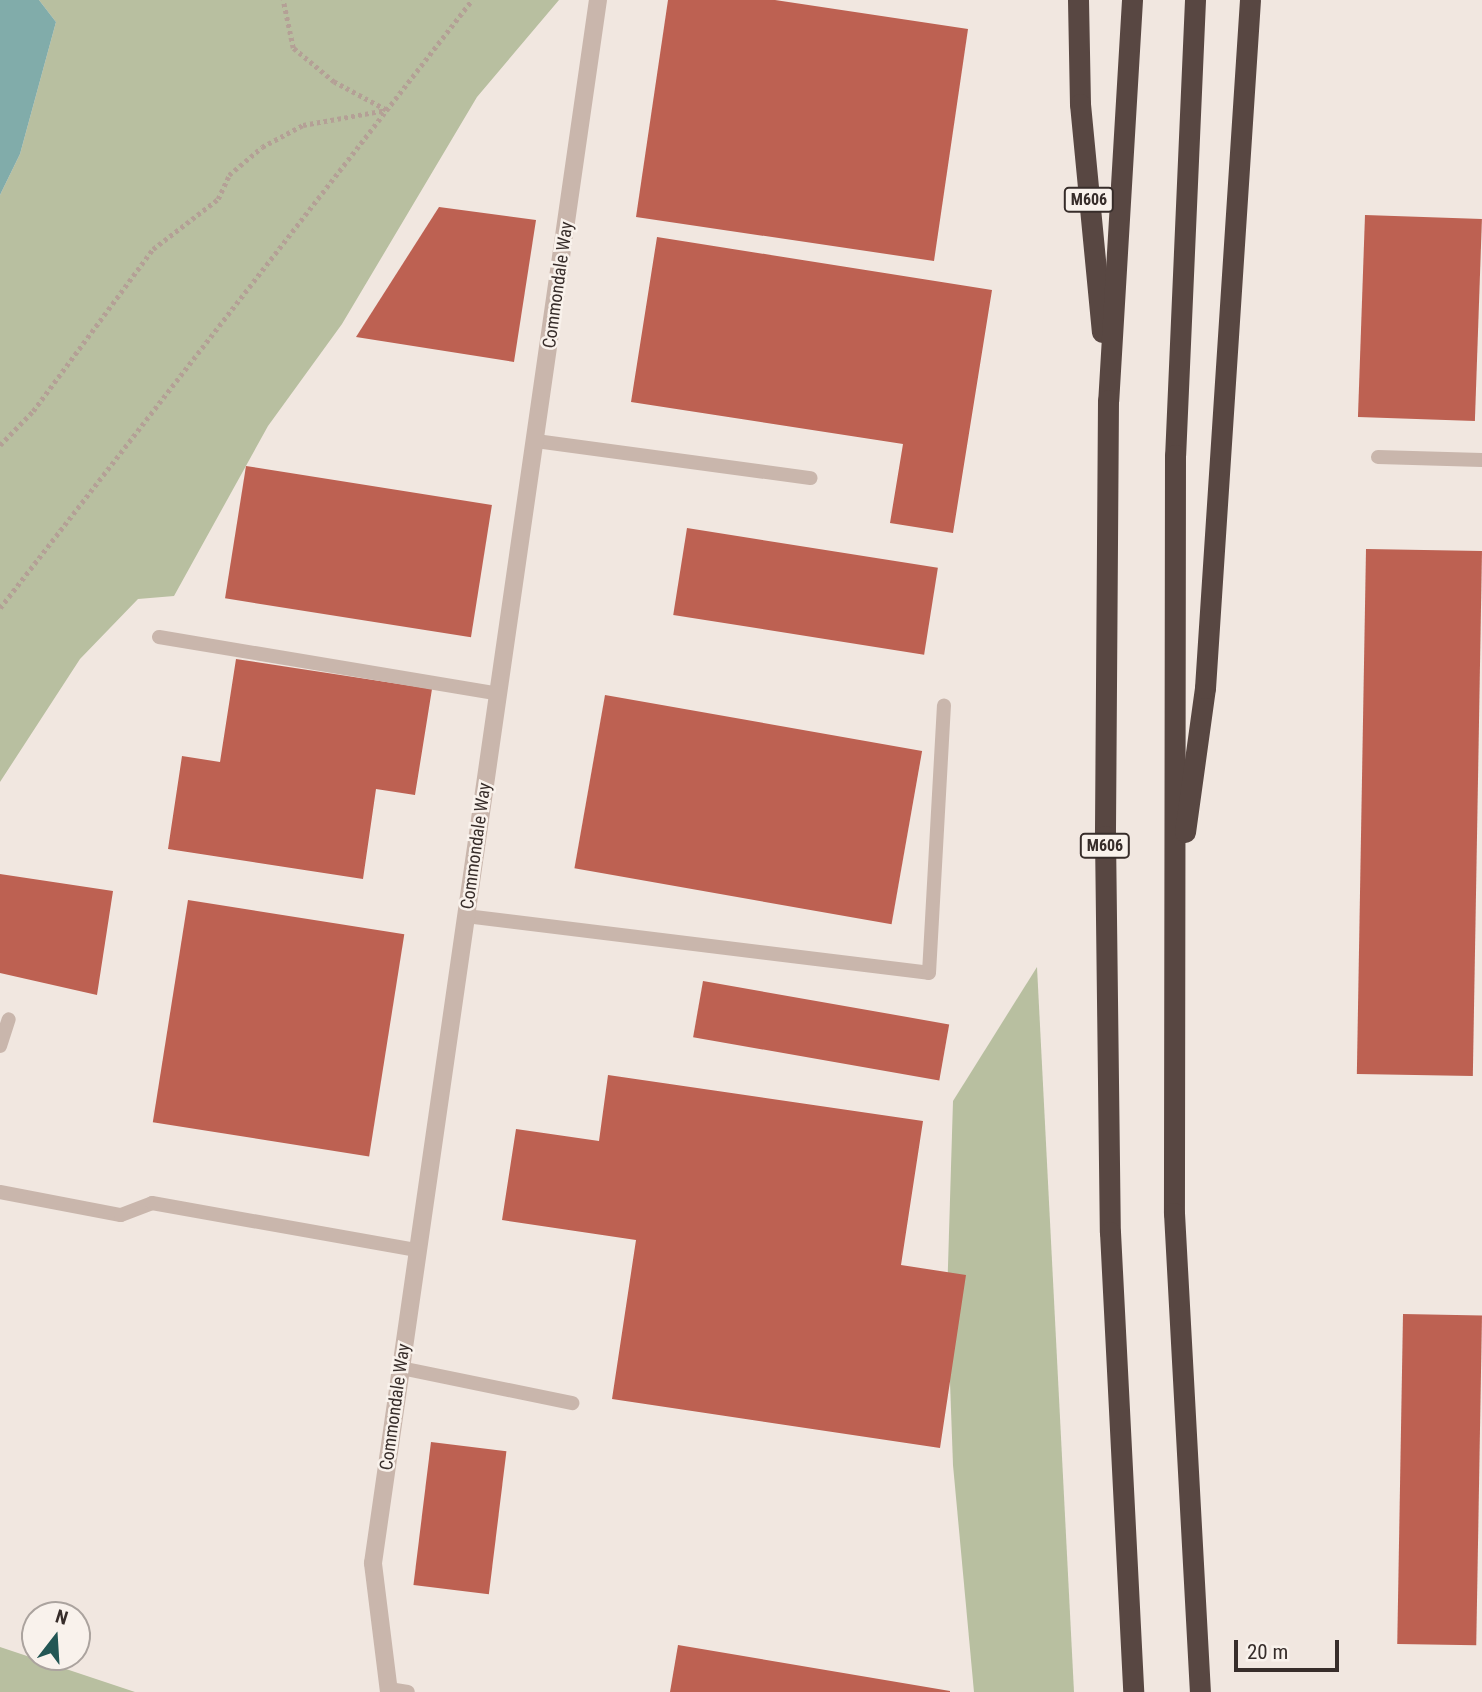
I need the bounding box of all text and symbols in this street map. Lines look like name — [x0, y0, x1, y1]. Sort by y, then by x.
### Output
road number: M606 — [1063, 188, 1115, 212]
street label: Commondale Way — [538, 220, 578, 350]
street label: Commondale Way — [456, 781, 496, 911]
road number: M606 — [1079, 834, 1131, 859]
street label: Commondale Way — [375, 1342, 415, 1472]
north arrow — [21, 1601, 91, 1671]
text: N — [53, 1605, 71, 1630]
scale bar — [1237, 1626, 1342, 1670]
text: 20 m — [1247, 1640, 1288, 1664]

